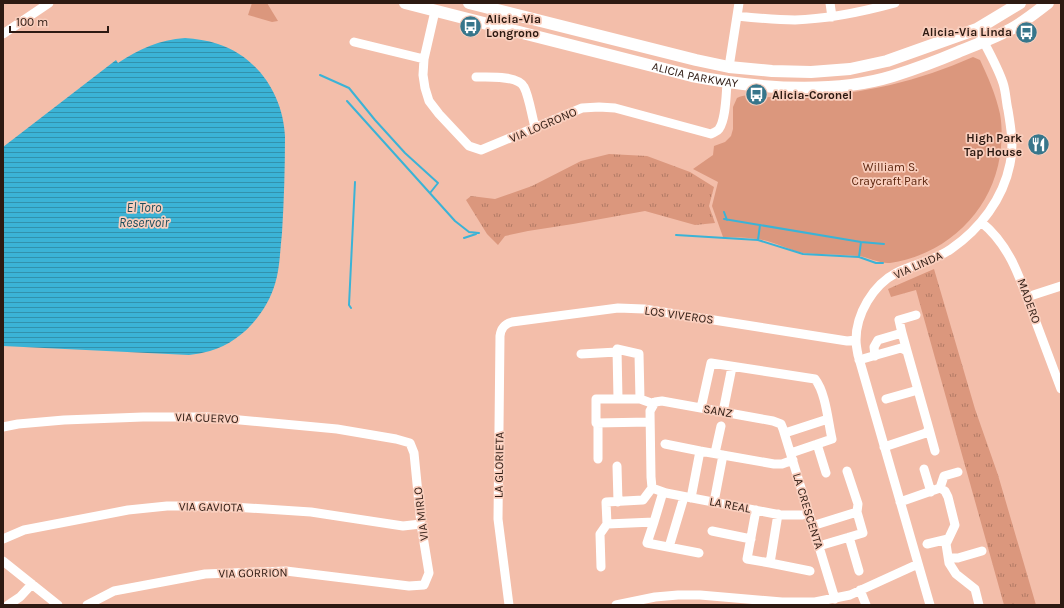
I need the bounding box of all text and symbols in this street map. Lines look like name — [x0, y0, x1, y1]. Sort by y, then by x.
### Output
scale bar — [10, 8, 108, 34]
place label: Alicia-Via Longrono — [486, 12, 541, 40]
bus stop icon: Alicia-Via Longrono — [458, 13, 484, 39]
text: 100 m — [16, 15, 48, 29]
bus stop icon: Alicia-Via Linda — [1014, 19, 1040, 45]
place label: Alicia-Via Linda — [922, 25, 1012, 39]
street label: ALICIA PARKWAY — [651, 59, 739, 90]
bus stop icon: Alicia-Coronel — [744, 82, 770, 108]
place label: Alicia-Coronel — [772, 88, 852, 102]
street label: VIA LOGRONO — [507, 104, 579, 146]
place label: High Park Tap House — [964, 131, 1022, 159]
restaurant icon: High Park Tap House — [1025, 132, 1051, 158]
park label: William S. Craycraft Park — [852, 160, 929, 188]
water label: El Toro Reservoir — [119, 200, 170, 230]
street label: VIA LINDA — [891, 248, 945, 282]
street label: MADERO — [1014, 277, 1044, 326]
street label: LOS VIVEROS — [644, 303, 714, 327]
street label: SANZ — [702, 402, 734, 420]
street label: VIA CUERVO — [175, 410, 239, 426]
street label: LA GLORIETA — [491, 432, 507, 498]
street label: LA CRESCENTA — [790, 471, 826, 551]
street label: VIA MIRLO — [411, 486, 431, 542]
street label: LA REAL — [708, 494, 752, 516]
street label: VIA GAVIOTA — [179, 499, 243, 515]
street label: VIA GORRION — [218, 565, 288, 581]

